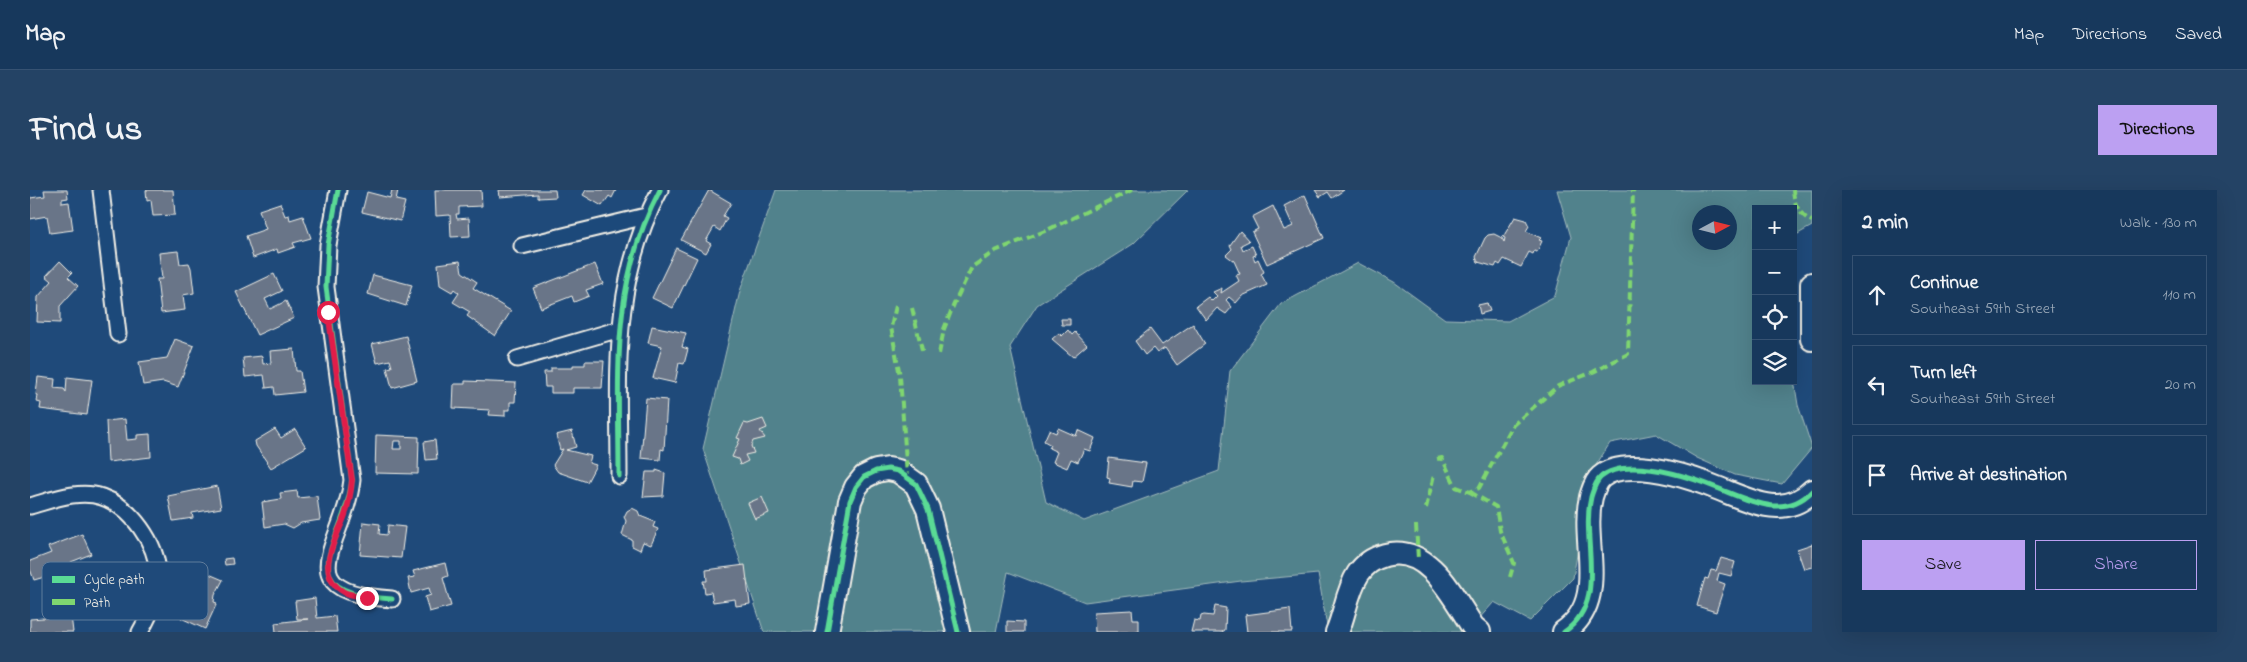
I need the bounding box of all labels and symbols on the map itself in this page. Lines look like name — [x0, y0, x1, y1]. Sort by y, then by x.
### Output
north arrow — [1692, 205, 1737, 250]
route start — [317, 301, 340, 324]
legend — [42, 562, 208, 620]
text: Cycle path — [84, 570, 145, 592]
route end — [356, 587, 379, 610]
text: Path — [84, 593, 110, 614]

